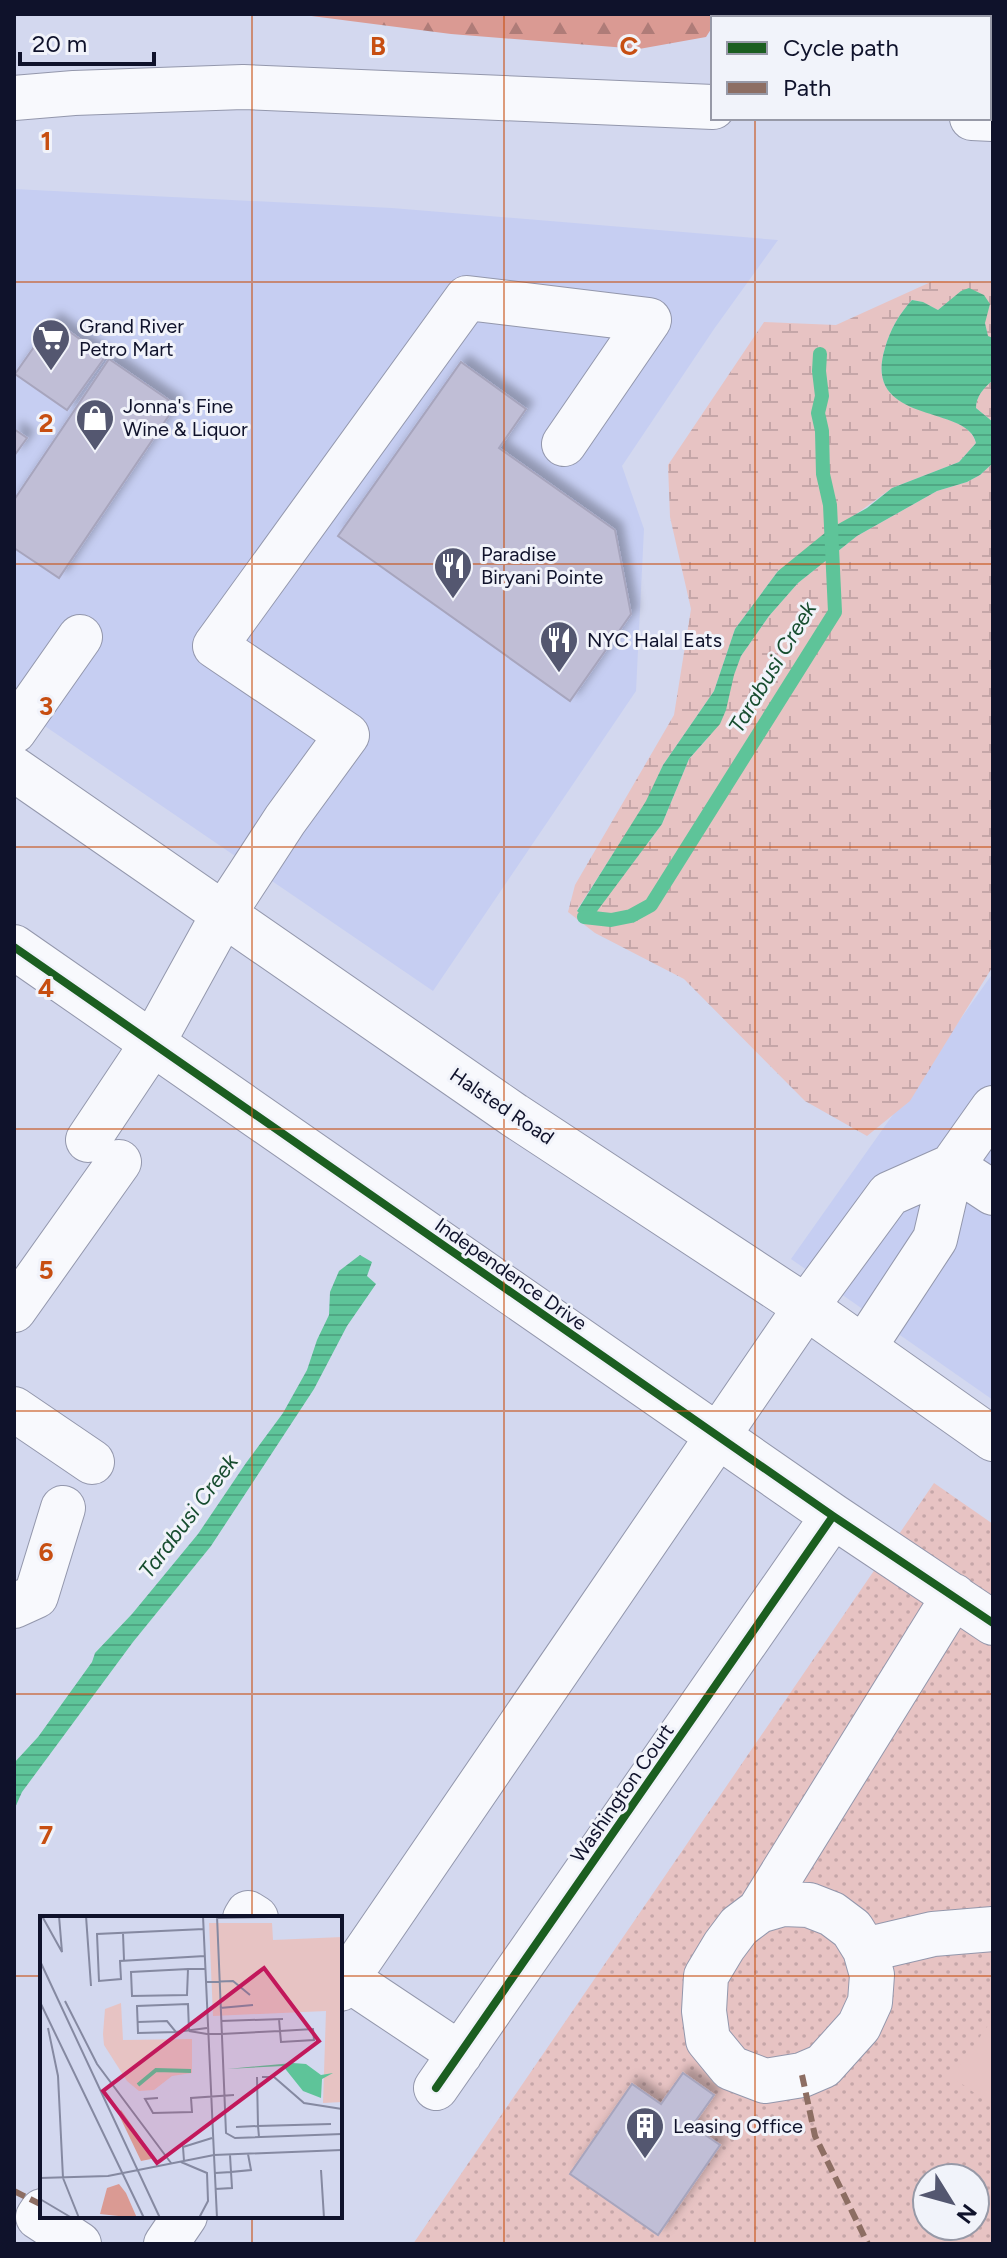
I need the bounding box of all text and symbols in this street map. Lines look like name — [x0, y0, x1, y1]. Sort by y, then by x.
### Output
scale bar — [20, 16, 154, 66]
legend — [711, 16, 991, 120]
text: 20 m — [32, 29, 87, 58]
text: B — [370, 30, 386, 62]
text: C — [620, 30, 639, 62]
text: Cycle path — [783, 33, 899, 62]
text: Path — [783, 73, 831, 102]
text: 1 — [41, 125, 51, 157]
place label: Grand River Petro Mart — [79, 314, 184, 361]
supermarket icon: Grand River Petro Mart — [30, 317, 72, 372]
place label: Jonna's Fine Wine & Liquor — [123, 394, 248, 441]
shop icon: Jonna's Fine Wine & Liquor — [74, 397, 116, 452]
text: 2 — [38, 407, 54, 439]
place label: Paradise Biryani Pointe — [481, 542, 603, 589]
restaurant icon: Paradise Biryani Pointe — [432, 545, 474, 600]
water label: Tarabusi Creek — [723, 596, 823, 738]
restaurant icon: NYC Halal Eats — [538, 619, 580, 674]
place label: NYC Halal Eats — [587, 628, 722, 652]
text: 3 — [39, 690, 53, 722]
text: 4 — [38, 972, 54, 1004]
street label: Halsted Road — [446, 1062, 558, 1150]
street label: Independence Drive — [430, 1213, 592, 1335]
text: 5 — [38, 1254, 54, 1286]
water label: Tarabusi Creek — [133, 1448, 245, 1584]
text: 6 — [38, 1536, 54, 1568]
street label: Washington Court — [565, 1719, 679, 1867]
text: 7 — [39, 1819, 53, 1851]
inset map — [40, 1916, 342, 2218]
building icon: Leasing Office — [624, 2105, 666, 2160]
place label: Leasing Office — [673, 2114, 803, 2138]
north arrow — [911, 2162, 991, 2242]
text: N — [951, 2199, 982, 2229]

